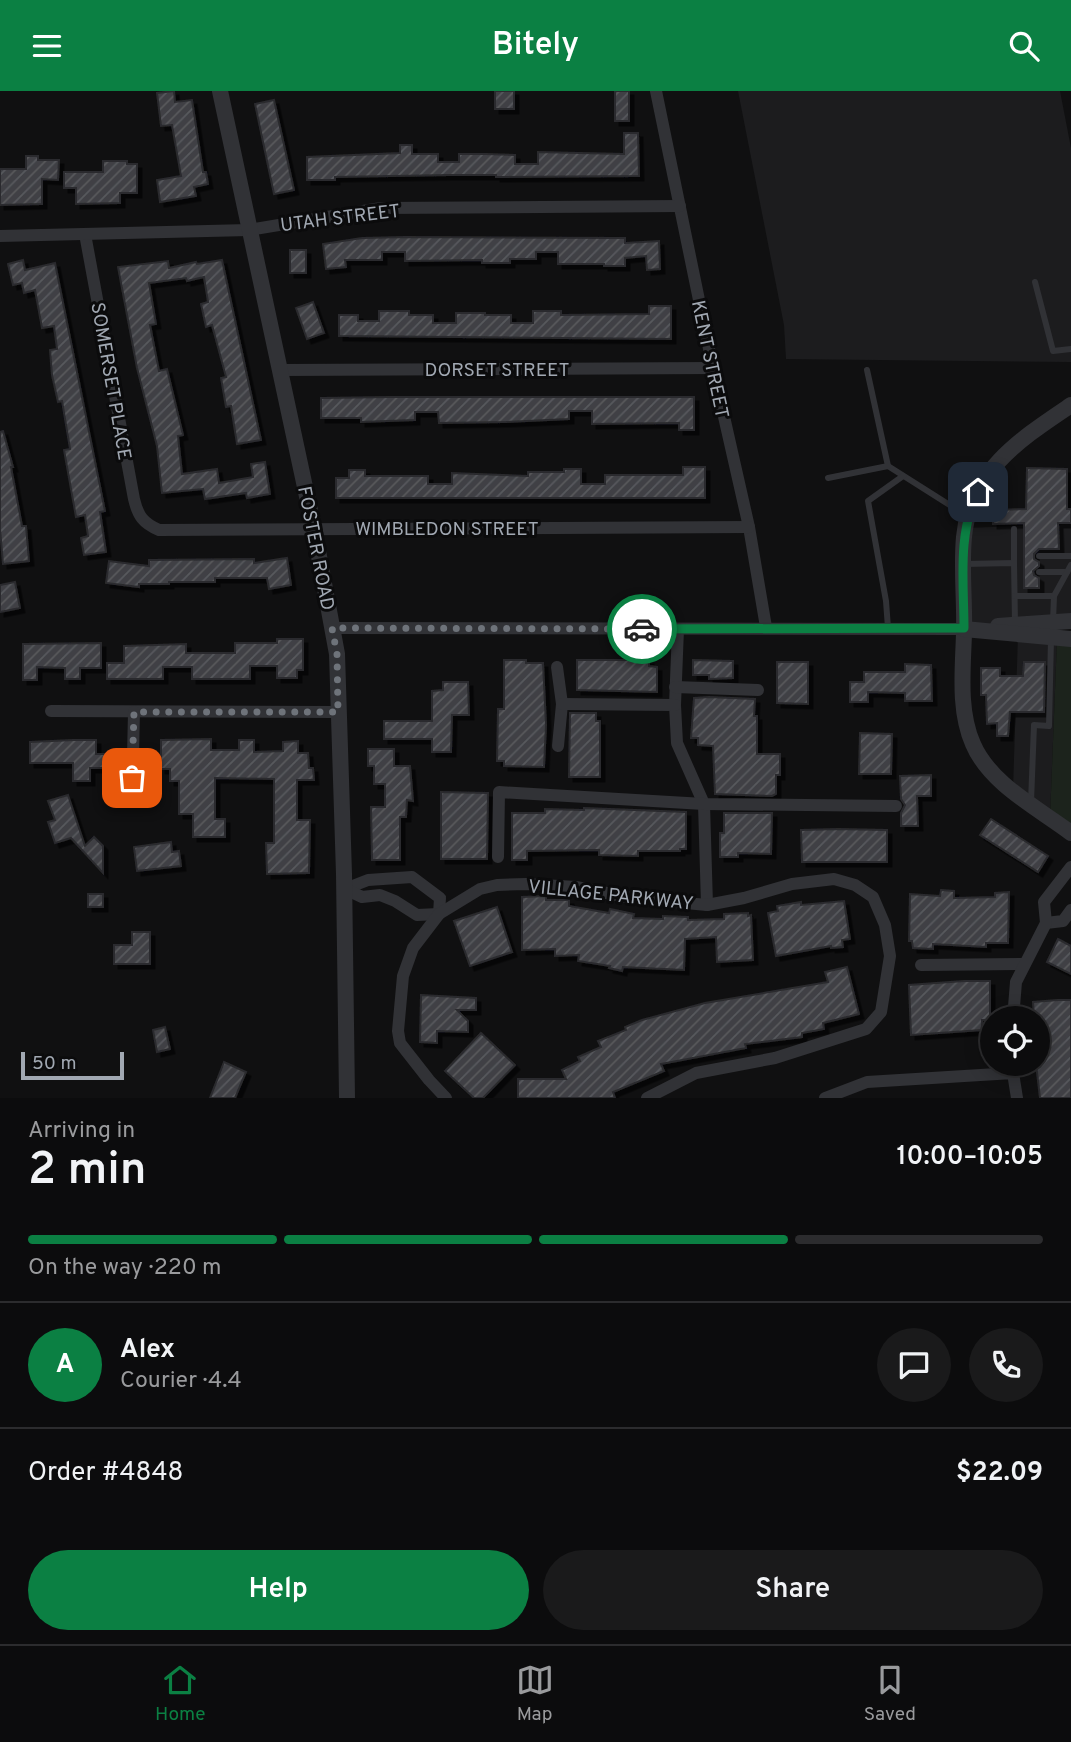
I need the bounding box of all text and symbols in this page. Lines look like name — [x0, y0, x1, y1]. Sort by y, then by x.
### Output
text: Bitely — [492, 26, 579, 66]
icon: menu — [28, 27, 66, 65]
icon: search — [1005, 27, 1043, 65]
street label: UTAH STREET — [279, 200, 402, 238]
street label: KENT STREET — [685, 298, 733, 421]
street label: SOMERSET PLACE — [84, 301, 136, 462]
street label: DORSET STREET — [425, 359, 569, 383]
pin — [948, 462, 1008, 522]
icon: home — [959, 473, 997, 511]
street label: FOSTER ROAD — [291, 484, 339, 613]
street label: WIMBLEDON STREET — [355, 518, 539, 542]
courier — [607, 594, 677, 664]
icon: car — [623, 610, 661, 648]
pin — [102, 748, 162, 808]
icon: bag — [113, 759, 151, 797]
street label: VILLAGE PARKWAY — [527, 875, 695, 917]
map controls — [980, 1006, 1050, 1076]
button: locate — [980, 1006, 1050, 1076]
scale bar — [21, 1049, 124, 1081]
text: 50 m — [32, 1052, 77, 1076]
text: Arriving in — [28, 1117, 135, 1146]
text: 10:00–10:05 — [896, 1141, 1043, 1174]
text: 2 min — [28, 1142, 147, 1201]
text: On the way · 220 m — [28, 1254, 222, 1283]
button: chat — [877, 1328, 951, 1402]
button: phone — [969, 1328, 1043, 1402]
text: Alex — [120, 1334, 175, 1367]
text: A — [56, 1349, 74, 1382]
text: Courier · 4.4 — [120, 1367, 242, 1396]
text: Order #4848 — [28, 1457, 183, 1490]
text: $22.09 — [956, 1457, 1043, 1490]
button: Help — [28, 1550, 529, 1630]
button: Share — [543, 1550, 1043, 1630]
tab: Home — [155, 1661, 206, 1727]
tab: Map — [516, 1661, 554, 1727]
tab: Saved — [864, 1661, 916, 1727]

